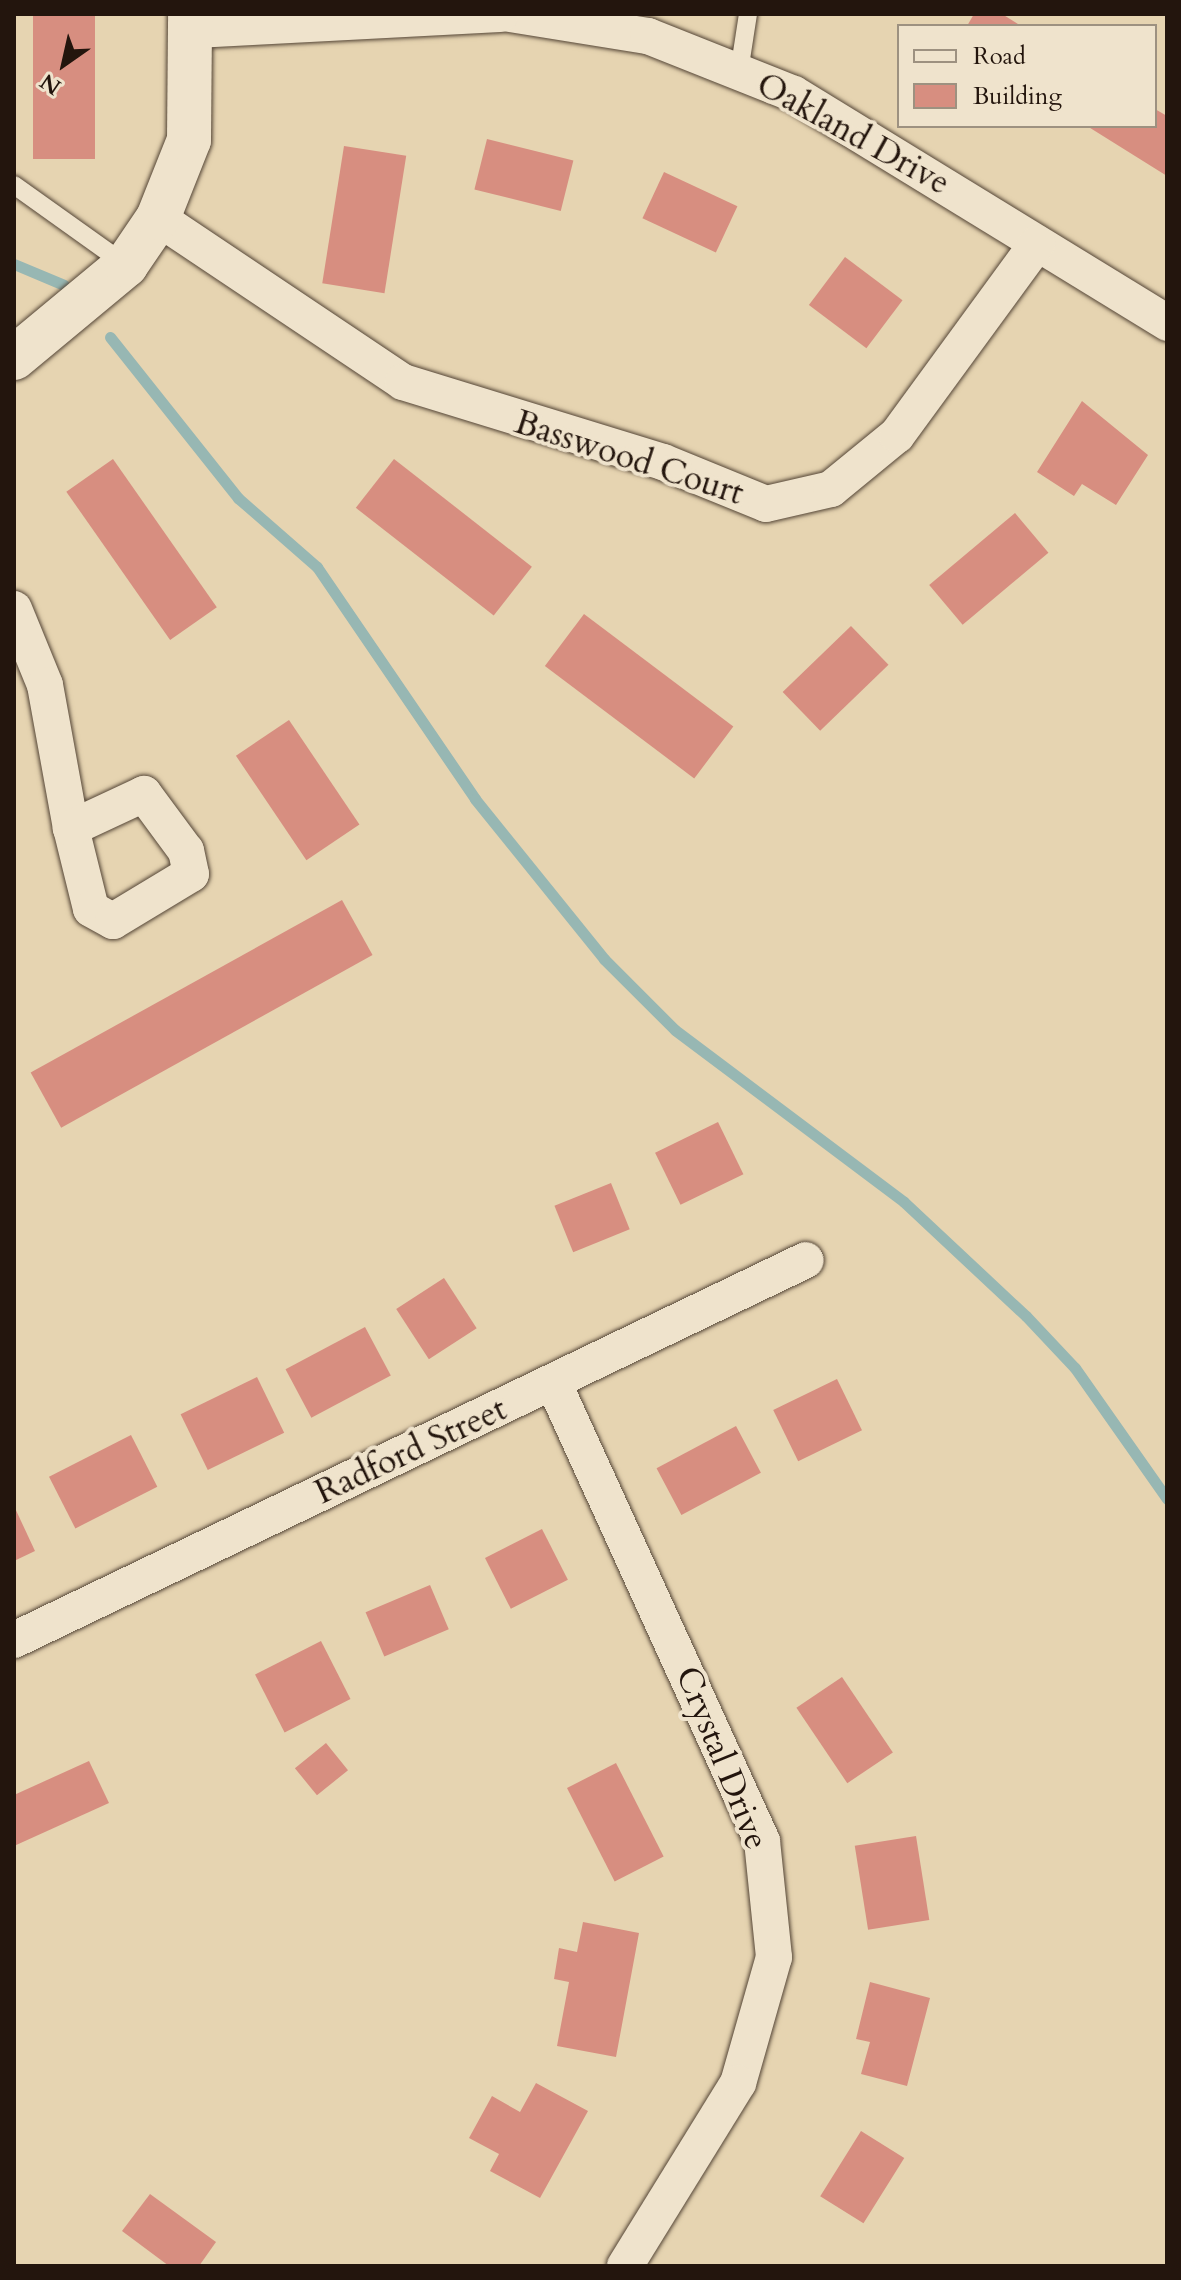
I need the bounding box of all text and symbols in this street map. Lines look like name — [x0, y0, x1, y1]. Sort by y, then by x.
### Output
north arrow — [24, 24, 104, 104]
legend — [897, 24, 1157, 128]
text: Road — [973, 40, 1026, 73]
street label: Oakland Drive — [749, 64, 957, 204]
text: N — [34, 66, 67, 102]
text: Building — [973, 80, 1062, 113]
street label: Basswood Court — [510, 402, 748, 514]
street label: Radford Street — [309, 1389, 513, 1513]
street label: Crystal Drive — [667, 1661, 777, 1855]

